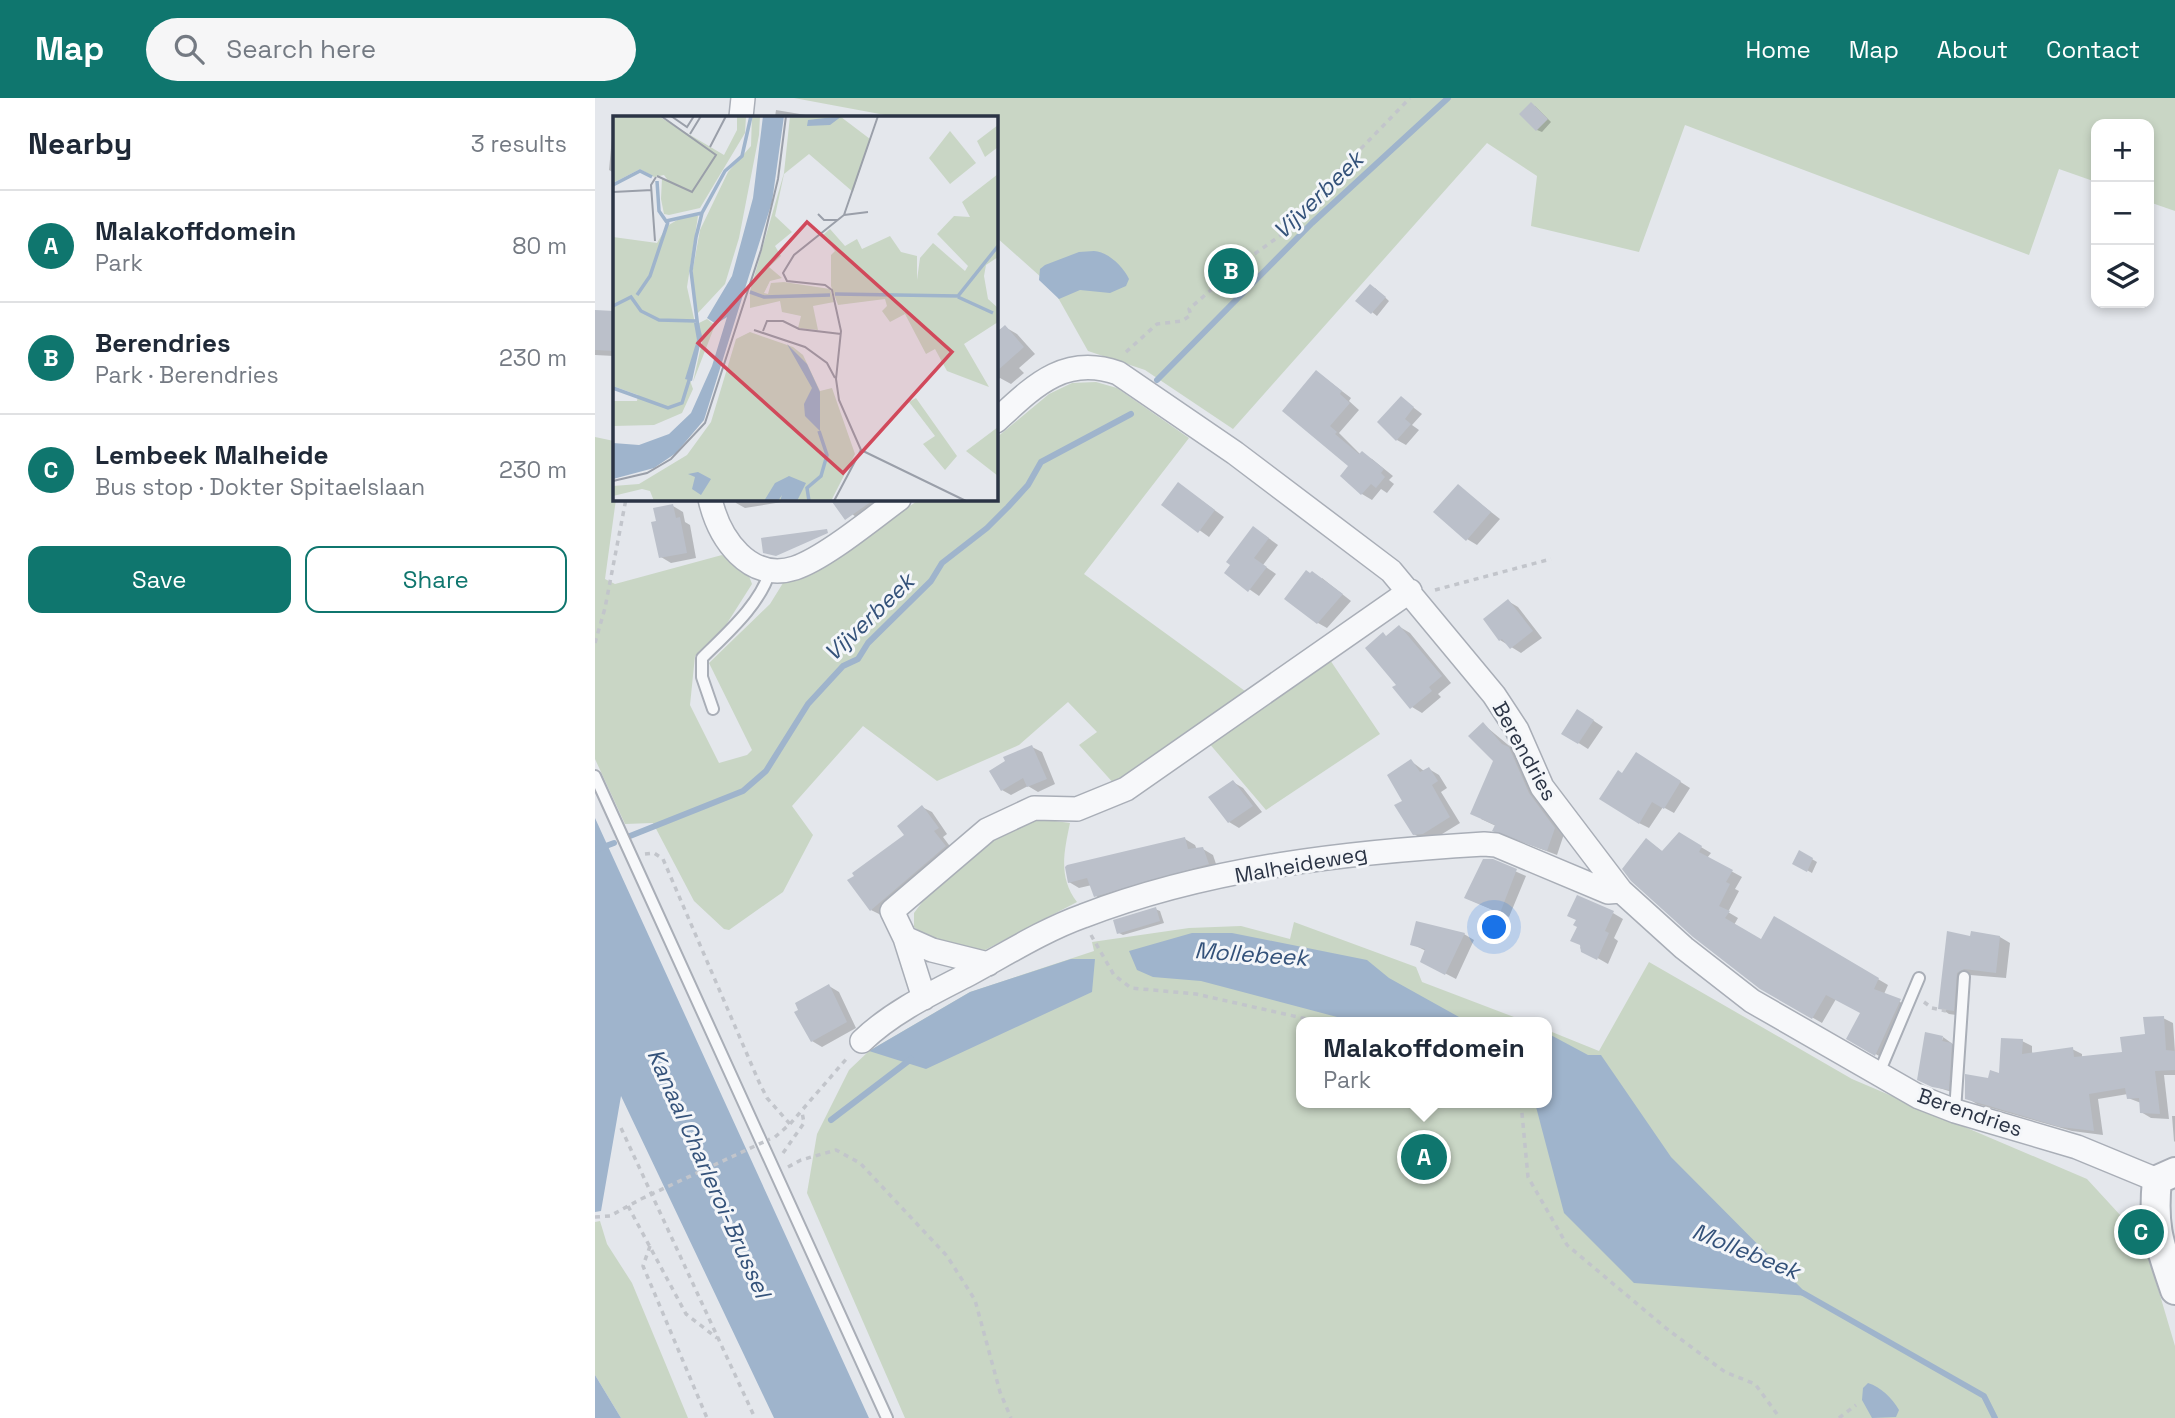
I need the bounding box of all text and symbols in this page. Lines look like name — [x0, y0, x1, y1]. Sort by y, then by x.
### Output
search box — [146, 18, 636, 81]
text: Map — [35, 28, 104, 70]
icon: search — [170, 30, 208, 68]
text: Search here — [226, 32, 376, 66]
text: Home — [1745, 34, 1811, 65]
text: Map — [1849, 34, 1899, 65]
text: About — [1937, 34, 2008, 65]
text: Contact — [2046, 34, 2140, 65]
inset map — [613, 116, 997, 500]
map controls — [2091, 119, 2154, 308]
button: + — [2091, 119, 2154, 182]
text: Nearby — [28, 124, 132, 163]
text: 3 results — [471, 129, 567, 159]
water label: Vijverbeek — [1267, 143, 1371, 245]
button: − — [2091, 182, 2154, 245]
text: Malakoffdomein — [95, 214, 296, 248]
text: A — [44, 231, 58, 261]
text: 80 m — [512, 231, 567, 261]
pin: B — [1208, 245, 1254, 297]
button: layers — [2091, 245, 2154, 308]
text: Park — [95, 248, 143, 278]
text: Berendries — [95, 326, 231, 360]
text: B — [43, 343, 59, 373]
text: 230 m — [499, 343, 567, 373]
text: Park · Berendries — [95, 360, 279, 390]
text: Lembeek Malheide — [95, 438, 329, 472]
text: C — [44, 455, 58, 485]
text: 230 m — [499, 455, 567, 485]
text: Bus stop · Dokter Spitaelslaan — [95, 472, 425, 502]
button: Save — [28, 546, 291, 613]
button: Share — [305, 546, 567, 613]
water label: Vijverbeek — [818, 565, 922, 667]
street label: Berendries — [1487, 697, 1563, 805]
street label: Malheideweg — [1233, 839, 1369, 889]
your location — [1477, 910, 1511, 944]
water label: Mollebeek — [1193, 935, 1311, 973]
popup — [1296, 1017, 1552, 1108]
text: Malakoffdomein — [1323, 1031, 1525, 1065]
water label: Kanaal Charleroi-Brussel — [641, 1044, 778, 1304]
text: Park — [1323, 1065, 1371, 1095]
street label: Berendries — [1914, 1081, 2026, 1143]
pin: A — [1401, 1131, 1447, 1183]
pin: C — [2118, 1206, 2164, 1258]
water label: Mollebeek — [1688, 1216, 1807, 1287]

